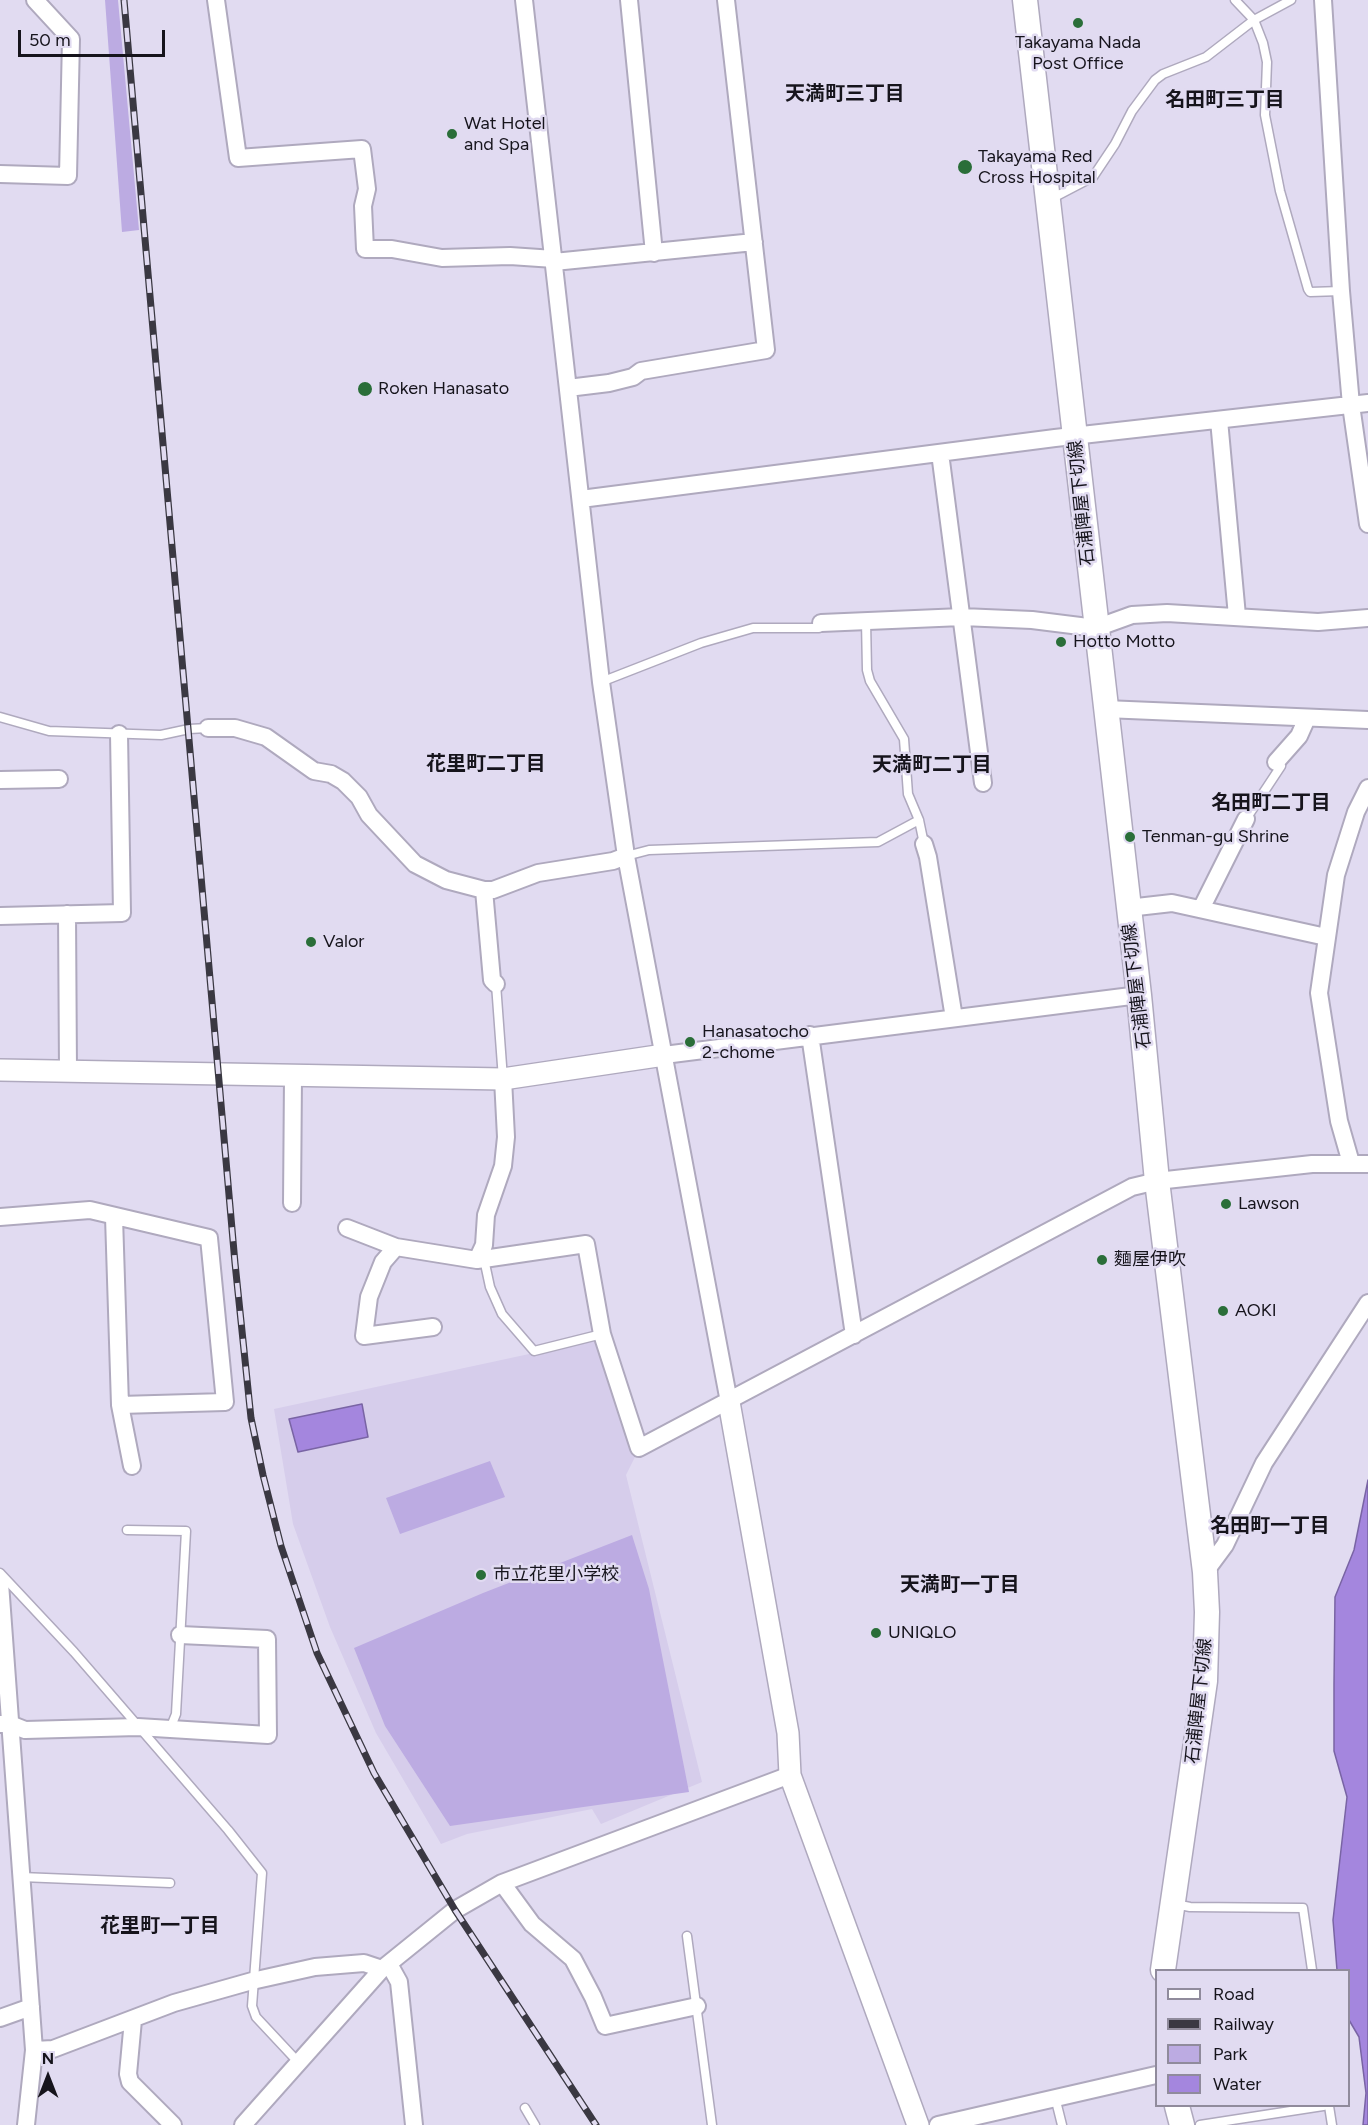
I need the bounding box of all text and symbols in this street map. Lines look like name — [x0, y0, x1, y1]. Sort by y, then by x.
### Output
marker: Takayama Nada Post Office — [1071, 16, 1085, 30]
scale bar — [21, 18, 168, 56]
text: 50 m — [29, 29, 71, 51]
place label: Takayama Nada Post Office — [1015, 32, 1141, 74]
district label: 天満町三丁目 — [785, 82, 905, 106]
district label: 名田町三丁目 — [1165, 88, 1285, 112]
place label: Wat Hotel and Spa — [464, 113, 545, 156]
marker: Wat Hotel and Spa — [445, 127, 459, 141]
place label: Takayama Red Cross Hospital — [978, 146, 1096, 188]
marker: Takayama Red Cross Hospital — [956, 158, 974, 176]
place label: Roken Hanasato — [378, 378, 509, 400]
marker: Roken Hanasato — [356, 380, 374, 398]
street label: 石浦陣屋下切線 — [1065, 439, 1099, 567]
place label: Hotto Motto — [1073, 631, 1175, 653]
marker: Hotto Motto — [1054, 635, 1068, 649]
district label: 花里町二丁目 — [426, 752, 546, 776]
district label: 天満町二丁目 — [872, 753, 992, 777]
district label: 名田町二丁目 — [1211, 791, 1331, 815]
place label: Tenman-gu Shrine — [1142, 826, 1289, 848]
marker: Tenman-gu Shrine — [1123, 830, 1137, 844]
street label: 石浦陣屋下切線 — [1119, 922, 1155, 1050]
place label: Valor — [323, 931, 364, 953]
marker: Valor — [304, 935, 318, 949]
place label: Hanasatocho 2-chome — [702, 1021, 809, 1064]
marker: Hanasatocho 2-chome — [683, 1035, 697, 1049]
place label: Lawson — [1238, 1193, 1299, 1215]
marker: Lawson — [1219, 1197, 1233, 1211]
place label: 麵屋伊吹 — [1114, 1249, 1186, 1271]
marker: 麵屋伊吹 — [1095, 1253, 1109, 1267]
place label: AOKI — [1235, 1300, 1277, 1322]
marker: AOKI — [1216, 1304, 1230, 1318]
district label: 名田町一丁目 — [1210, 1514, 1330, 1538]
place label: 市立花里小学校 — [493, 1564, 619, 1586]
marker: 市立花里小学校 — [474, 1568, 488, 1582]
district label: 天満町一丁目 — [900, 1573, 1020, 1597]
place label: UNIQLO — [888, 1622, 957, 1644]
marker: UNIQLO — [869, 1626, 883, 1640]
street label: 石浦陣屋下切線 — [1182, 1637, 1216, 1765]
district label: 花里町一丁目 — [100, 1914, 220, 1938]
legend — [1155, 1969, 1350, 2107]
text: Road — [1213, 1983, 1254, 2005]
text: Railway — [1213, 2013, 1274, 2035]
text: Park — [1213, 2043, 1247, 2065]
north arrow — [18, 2047, 78, 2107]
text: N — [42, 2049, 54, 2068]
text: Water — [1213, 2073, 1261, 2095]

